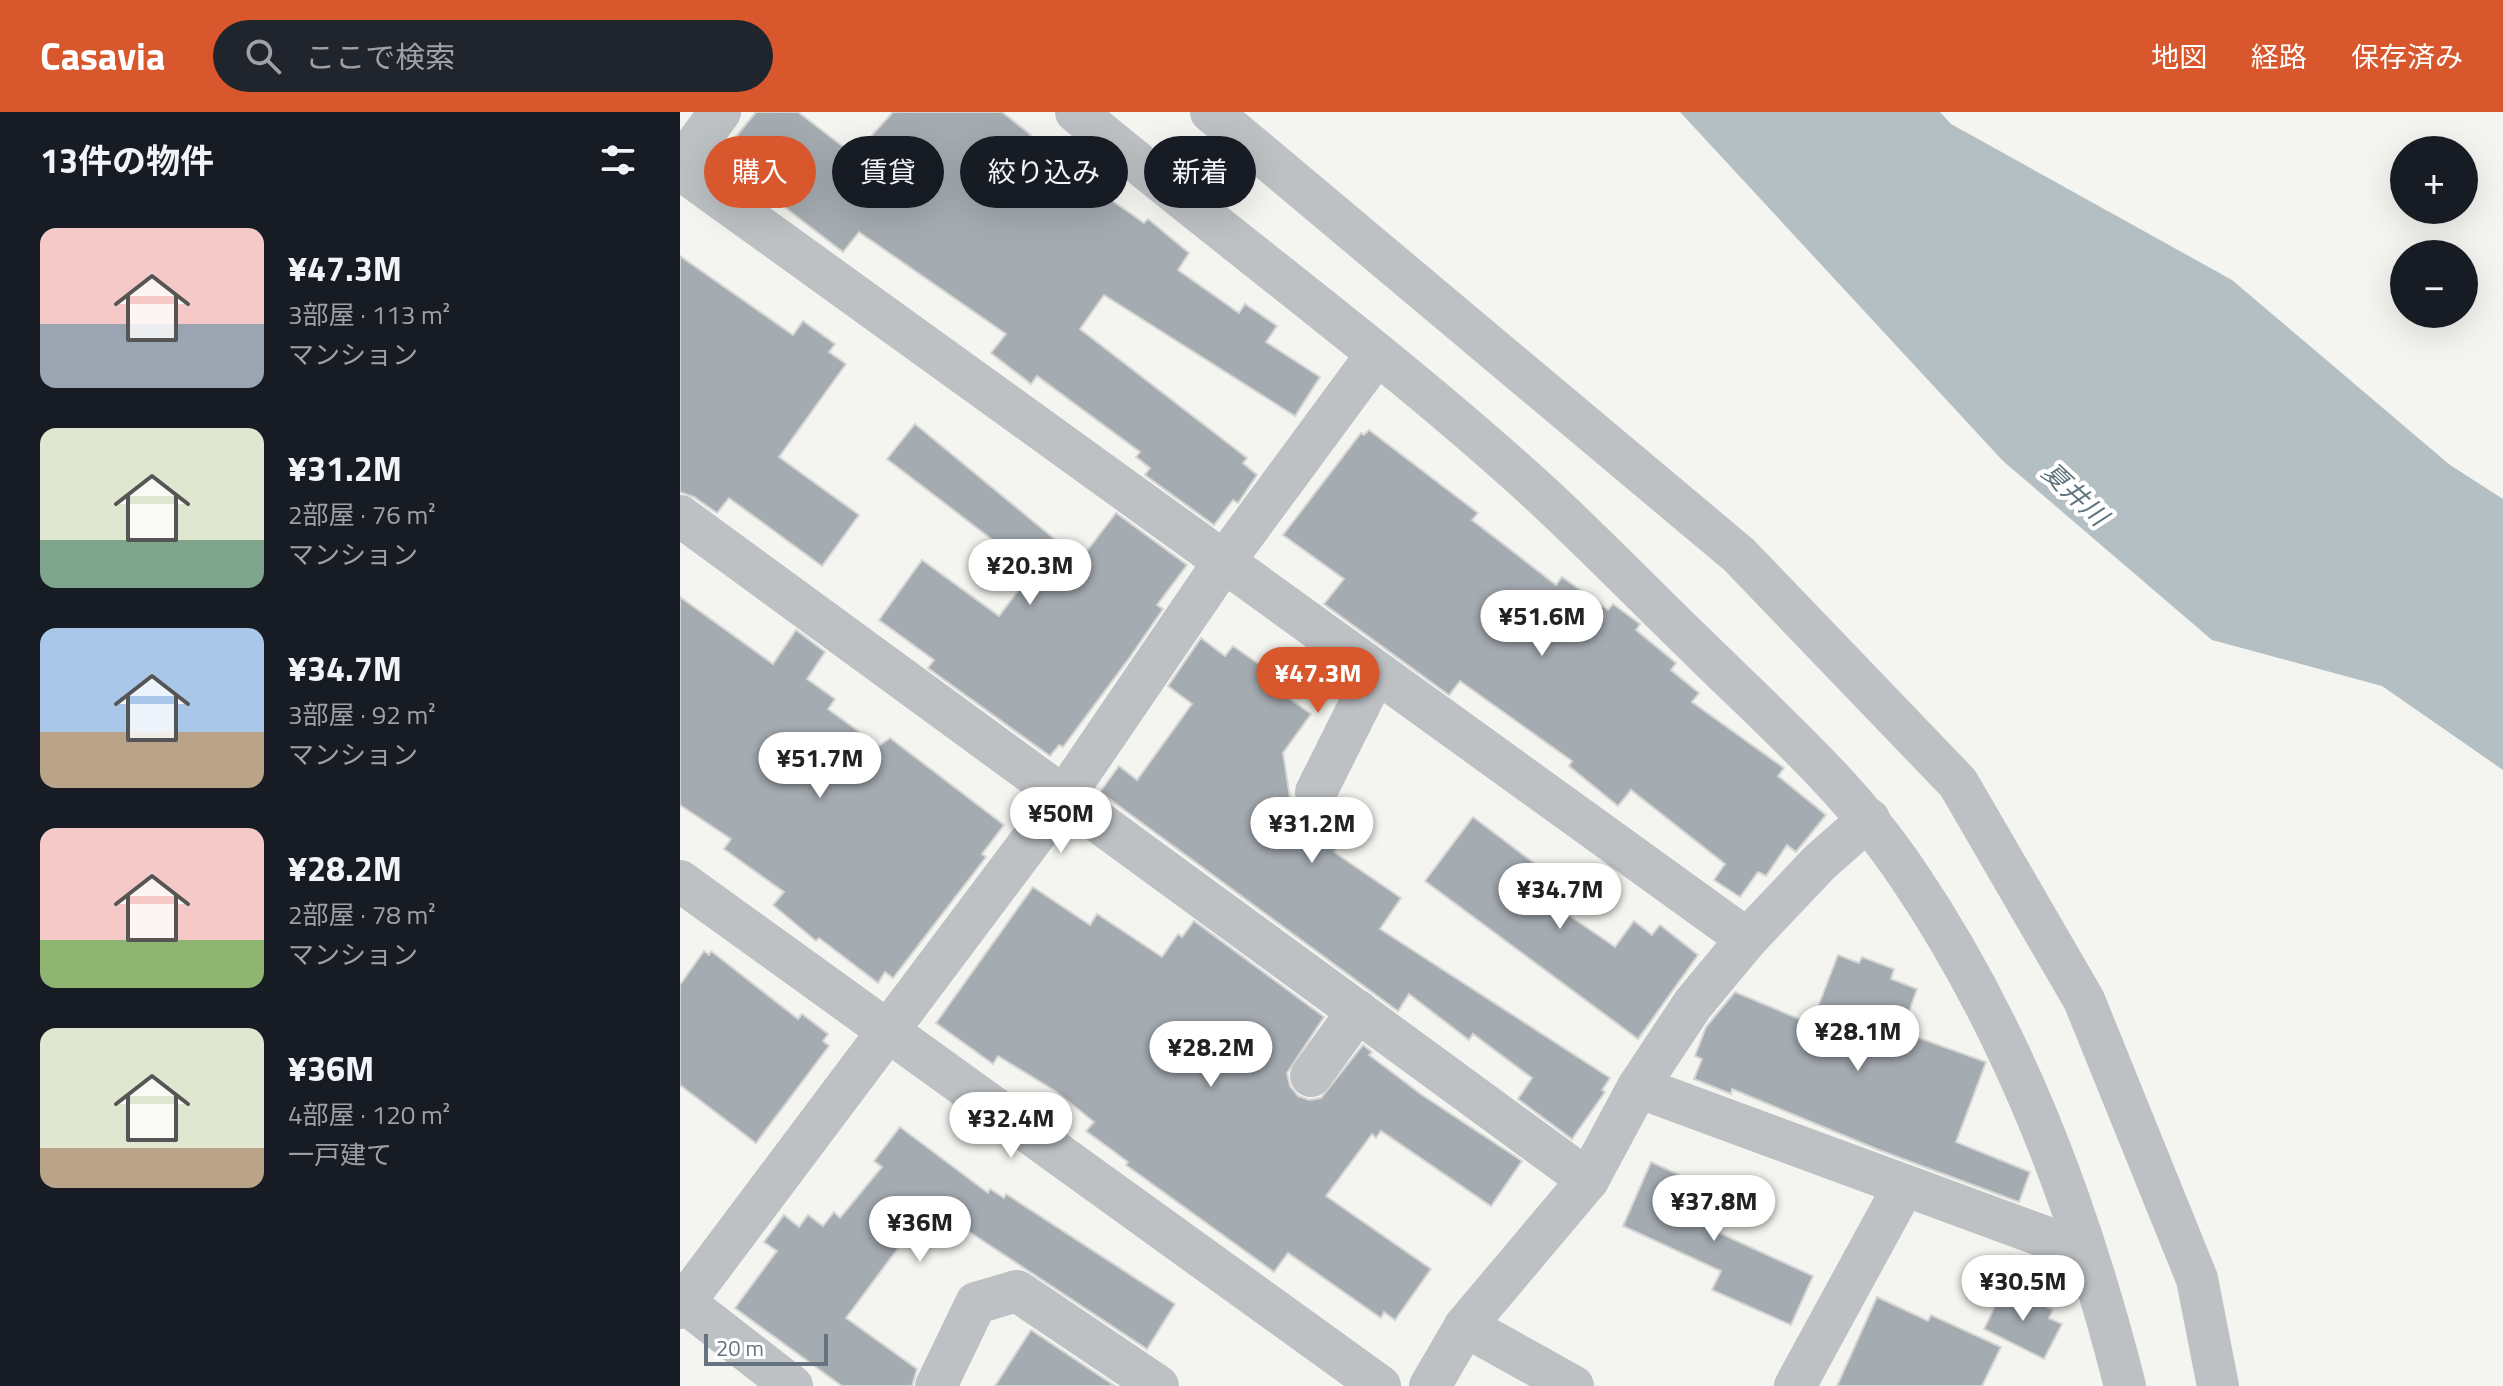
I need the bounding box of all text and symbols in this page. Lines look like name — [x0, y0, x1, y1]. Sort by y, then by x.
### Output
search box — [213, 20, 773, 92]
text: Casavia — [40, 27, 165, 85]
icon: search — [241, 34, 285, 78]
text: ここで検索 — [305, 34, 455, 80]
text: 地図 — [2151, 35, 2207, 78]
text: 経路 — [2251, 35, 2307, 78]
text: 保存済み — [2351, 35, 2463, 78]
text: 13件の物件 — [40, 134, 214, 186]
chip: 購入 — [704, 136, 816, 208]
chip: 賃貸 — [832, 136, 944, 208]
chip: 絞り込み — [960, 136, 1128, 208]
chip: 新着 — [1144, 136, 1256, 208]
map controls — [2390, 136, 2478, 328]
button: + — [2390, 136, 2478, 224]
icon: filters — [596, 138, 640, 182]
button: − — [2390, 240, 2478, 328]
text: ¥47.3M — [288, 242, 402, 294]
icon: home — [104, 260, 200, 356]
text: 3部屋 · 113 m² — [288, 295, 450, 334]
text: マンション — [288, 335, 418, 374]
text: ¥31.2M — [288, 442, 402, 494]
water label: 夏井川 — [2034, 453, 2119, 537]
icon: home — [104, 460, 200, 556]
text: 2部屋 · 76 m² — [288, 495, 436, 534]
text: マンション — [288, 535, 418, 574]
pin: ¥20.3M — [965, 539, 1095, 607]
text: ¥20.3M — [986, 545, 1074, 584]
pin: ¥51.6M — [1477, 590, 1607, 658]
text: ¥51.6M — [1498, 596, 1586, 635]
text: ¥34.7M — [288, 642, 402, 694]
pin: ¥47.3M — [1253, 647, 1383, 715]
text: ¥47.3M — [1274, 653, 1362, 692]
icon: home — [104, 660, 200, 756]
text: 3部屋 · 92 m² — [288, 695, 436, 734]
pin: ¥51.7M — [755, 732, 885, 800]
text: マンション — [288, 735, 418, 774]
text: ¥51.7M — [776, 738, 864, 777]
pin: ¥50M — [1014, 787, 1108, 855]
text: ¥50M — [1028, 793, 1094, 832]
pin: ¥31.2M — [1247, 797, 1377, 865]
text: ¥31.2M — [1268, 803, 1356, 842]
text: ¥28.2M — [288, 842, 402, 894]
icon: home — [104, 860, 200, 956]
pin: ¥34.7M — [1495, 863, 1625, 931]
text: ¥34.7M — [1516, 869, 1604, 908]
text: 2部屋 · 78 m² — [288, 895, 436, 934]
text: マンション — [288, 935, 418, 974]
pin: ¥28.1M — [1793, 1005, 1923, 1073]
text: ¥28.1M — [1814, 1011, 1902, 1050]
pin: ¥28.2M — [1146, 1021, 1276, 1089]
text: ¥28.2M — [1167, 1027, 1255, 1066]
text: ¥36M — [288, 1042, 374, 1094]
icon: home — [104, 1060, 200, 1156]
pin: ¥32.4M — [946, 1092, 1076, 1160]
text: 4部屋 · 120 m² — [288, 1095, 450, 1134]
text: ¥32.4M — [967, 1098, 1055, 1137]
text: 一戸建て — [288, 1135, 392, 1174]
pin: ¥37.8M — [1649, 1175, 1779, 1243]
text: ¥37.8M — [1670, 1181, 1758, 1220]
pin: ¥36M — [873, 1196, 967, 1264]
text: ¥36M — [887, 1202, 953, 1241]
pin: ¥30.5M — [1958, 1255, 2088, 1323]
text: ¥30.5M — [1979, 1261, 2067, 1300]
scale bar — [704, 1330, 828, 1366]
text: 20 m — [716, 1331, 764, 1365]

